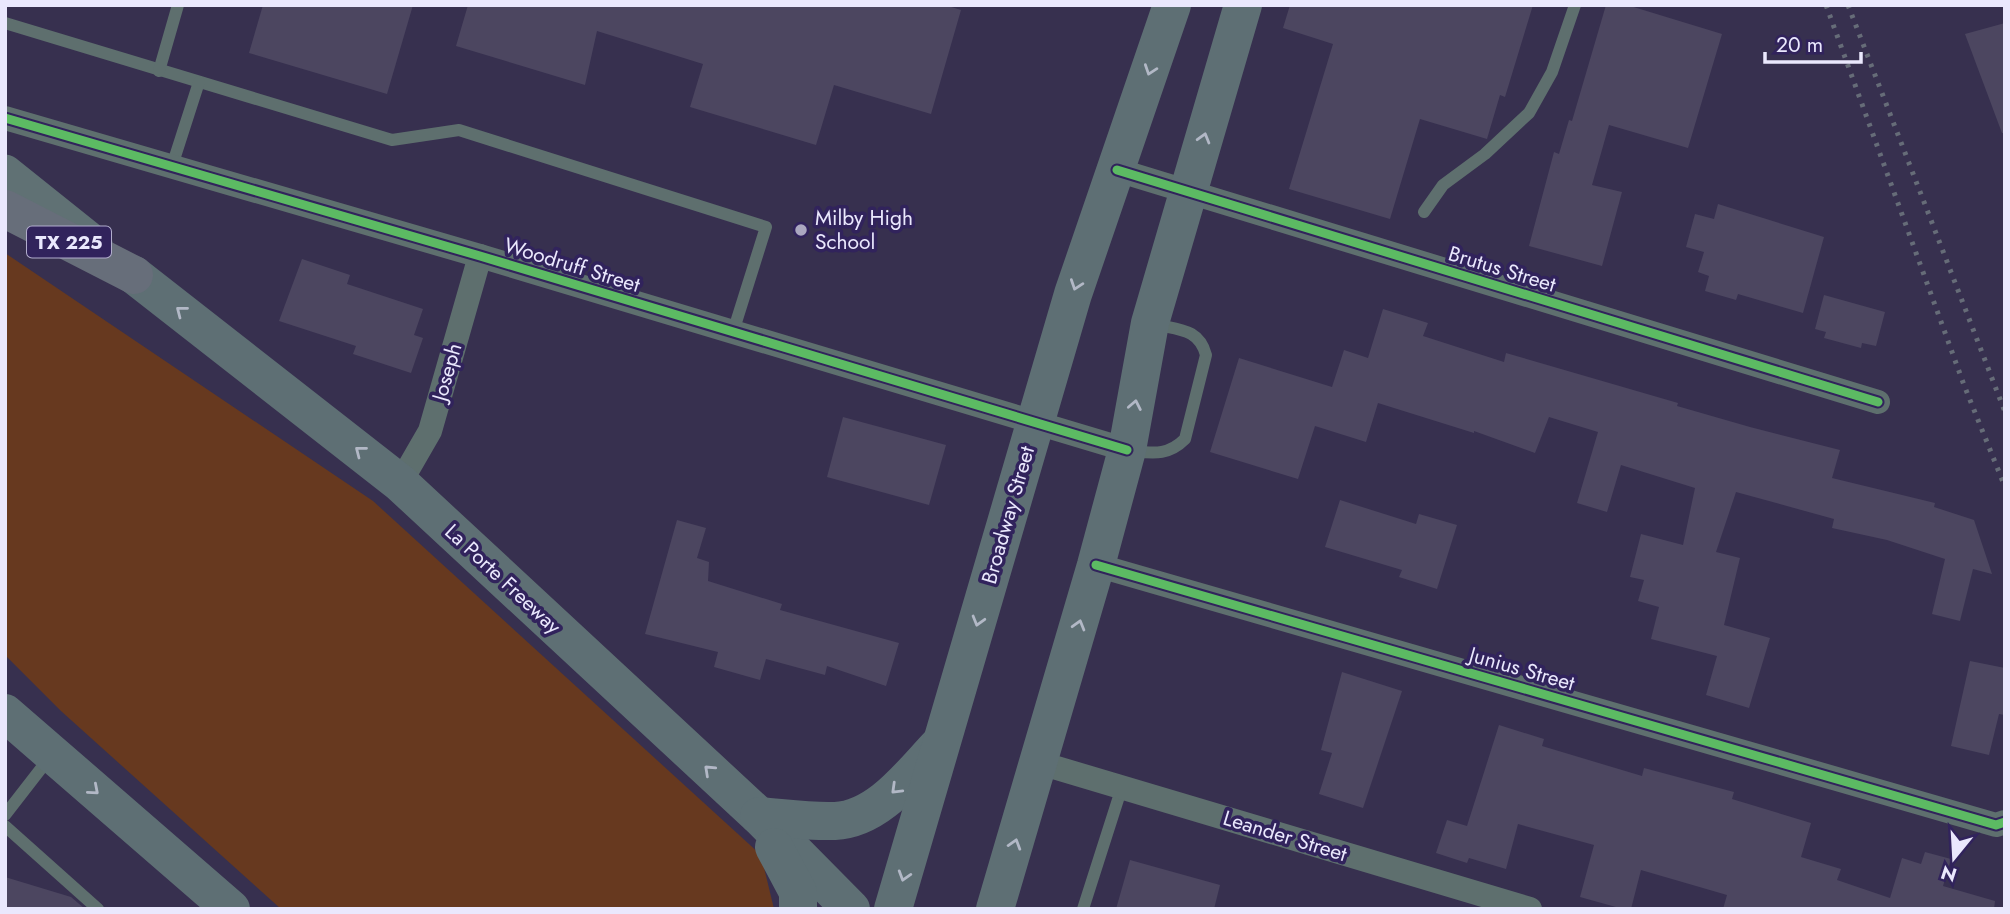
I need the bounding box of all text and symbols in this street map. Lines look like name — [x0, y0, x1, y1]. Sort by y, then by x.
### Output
scale bar — [1765, 21, 1861, 65]
text: 20 m — [1776, 30, 1823, 60]
one-way arrow — [1144, 64, 1159, 76]
one-way arrow — [1196, 132, 1211, 144]
place label: Milby High School — [815, 203, 913, 257]
marker: Milby High School — [793, 222, 809, 238]
road number: TX 225 — [27, 226, 111, 258]
street label: Woodruff Street — [500, 230, 644, 300]
street label: Brutus Street — [1445, 238, 1559, 300]
one-way arrow — [1070, 278, 1084, 291]
one-way arrow — [176, 307, 188, 320]
street label: Joseph — [424, 340, 470, 407]
one-way arrow — [1127, 399, 1142, 411]
street label: Broadway Street — [974, 443, 1042, 587]
one-way arrow — [355, 447, 368, 460]
street label: La Porte Freeway — [438, 517, 568, 641]
one-way arrow — [972, 615, 986, 627]
one-way arrow — [1071, 620, 1085, 632]
street label: Junius Street — [1463, 639, 1578, 698]
one-way arrow — [704, 766, 717, 778]
one-way arrow — [892, 781, 905, 794]
one-way arrow — [86, 782, 99, 794]
street label: Leander Street — [1220, 803, 1350, 869]
north arrow — [1919, 823, 1989, 893]
one-way arrow — [1006, 838, 1021, 850]
text: N — [1938, 859, 1960, 889]
one-way arrow — [897, 870, 912, 882]

